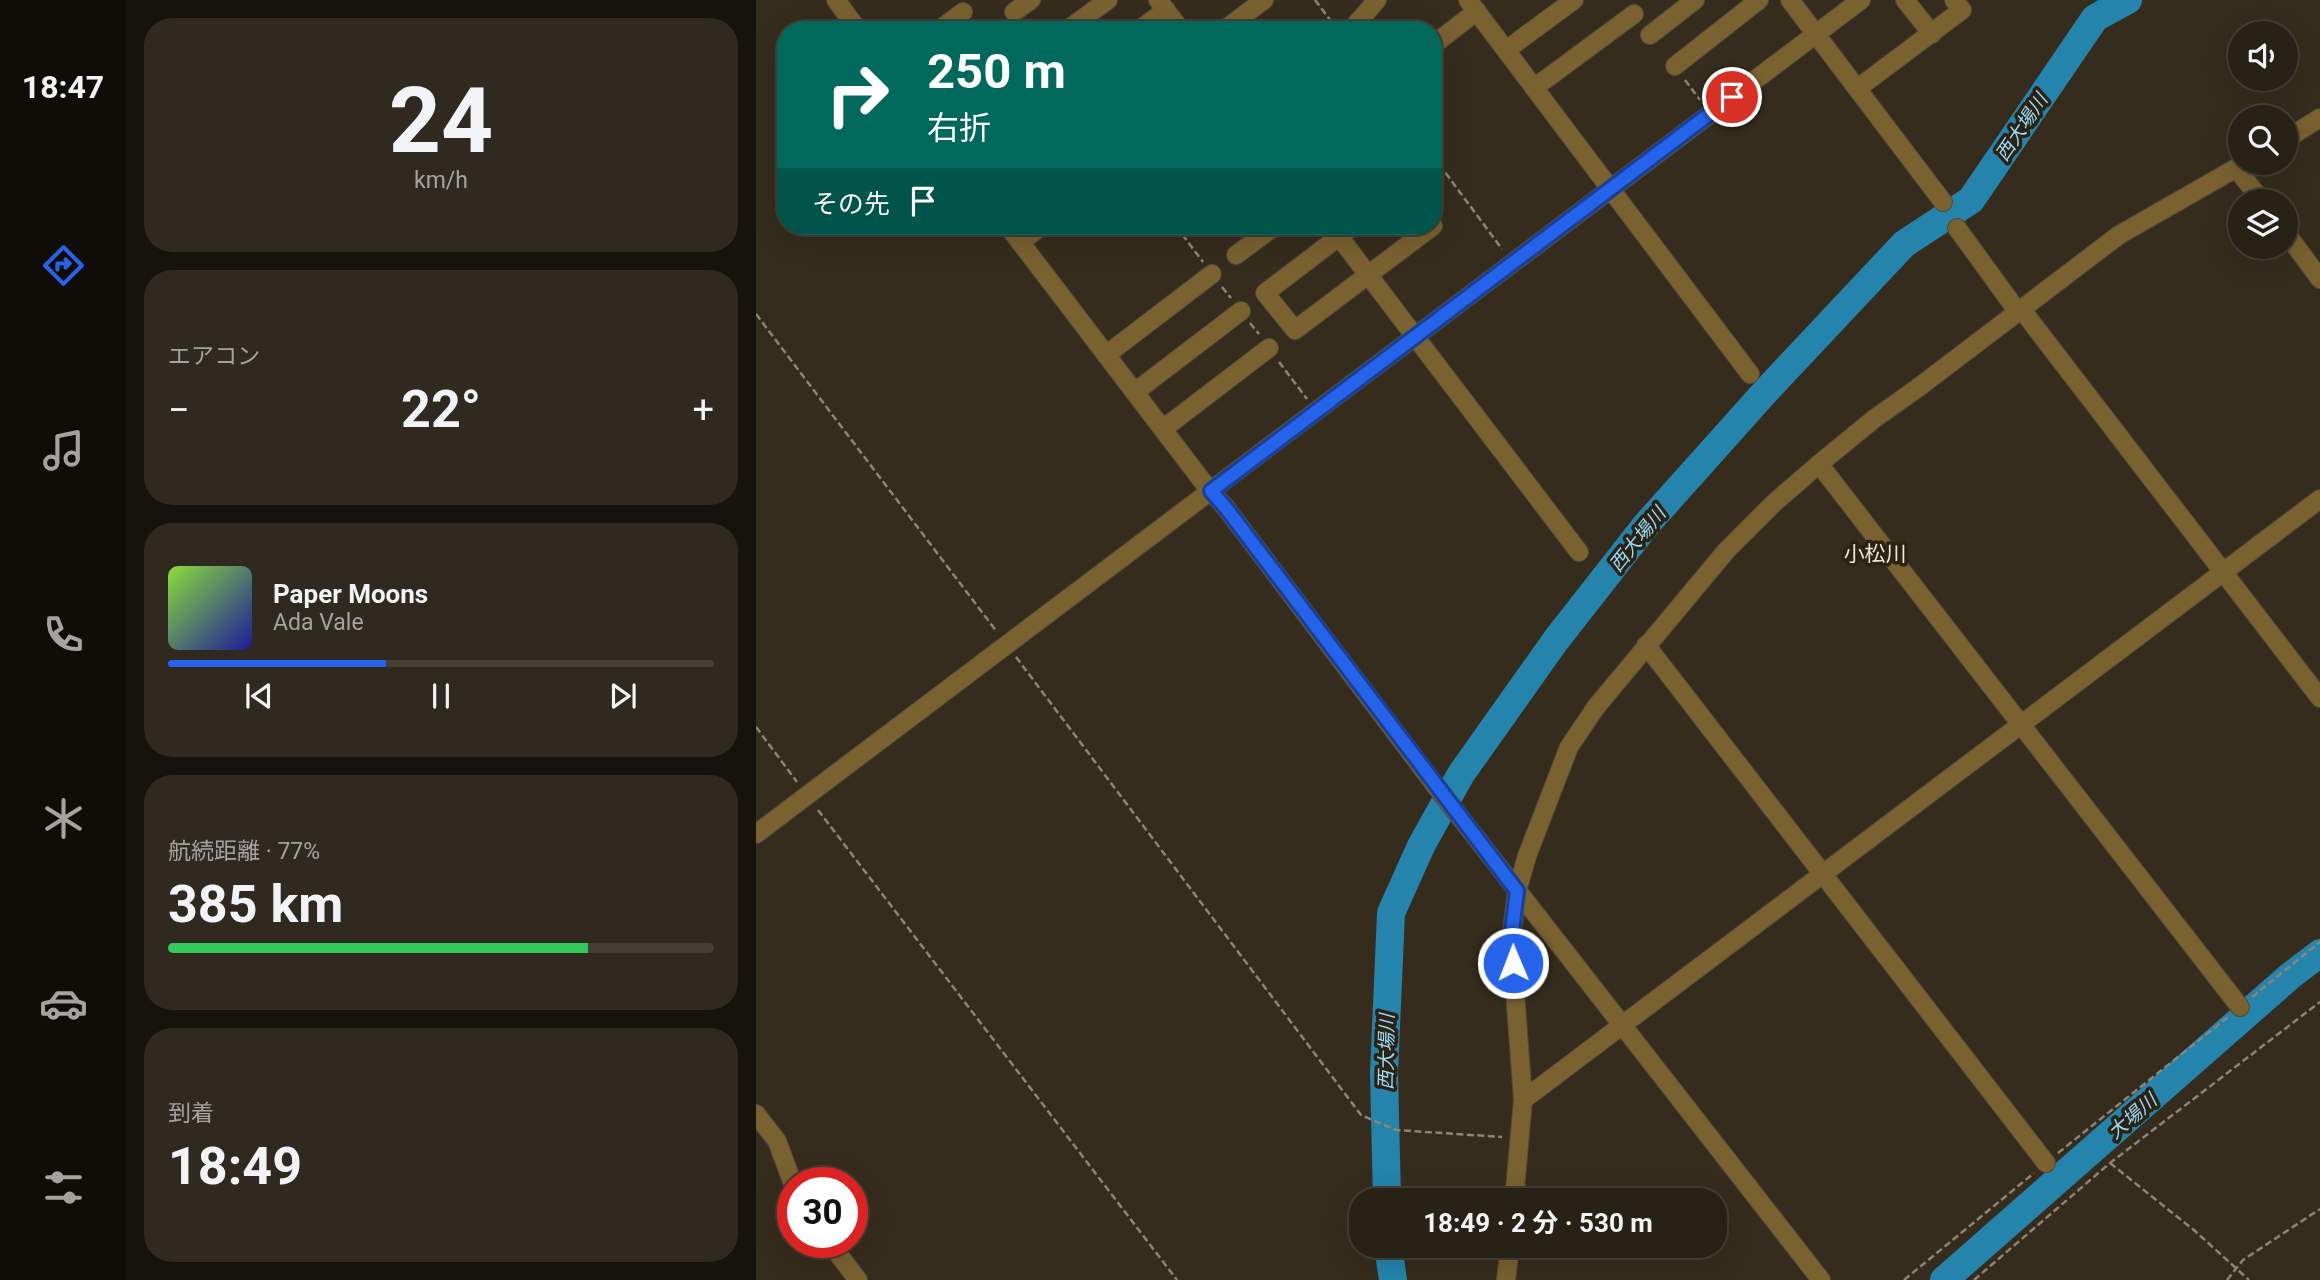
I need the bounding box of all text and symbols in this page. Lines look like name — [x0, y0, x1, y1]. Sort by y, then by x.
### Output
map controls — [2228, 21, 2298, 259]
button: sound — [2228, 21, 2298, 91]
text: 250 m — [927, 43, 1066, 100]
icon: right — [812, 49, 903, 140]
pin — [1702, 67, 1762, 127]
text: 18:47 — [22, 68, 104, 106]
text: 24 — [389, 68, 493, 174]
icon: arrive — [1713, 78, 1751, 116]
water label: 西大場川 — [1991, 88, 2053, 165]
button: search — [2228, 105, 2298, 175]
text: 右折 — [927, 109, 991, 147]
text: km/h — [414, 167, 468, 194]
icon: arrive — [904, 182, 942, 220]
text: その先 — [812, 189, 890, 219]
button: layers — [2228, 189, 2298, 259]
icon: directions — [39, 241, 88, 290]
text: エアコン — [168, 343, 260, 370]
text: 22° — [401, 379, 481, 440]
text: − — [168, 388, 190, 432]
text: + — [692, 388, 714, 432]
icon: music — [39, 426, 88, 475]
water label: 西大場川 — [1605, 501, 1671, 576]
district label: 小松川 — [1844, 542, 1907, 566]
text: Paper Moons — [273, 579, 428, 609]
text: Ada Vale — [273, 609, 364, 636]
icon: phone — [39, 610, 88, 659]
icon: previous — [240, 677, 278, 715]
icon: pause — [422, 677, 460, 715]
icon: next — [604, 677, 642, 715]
icon: climate — [39, 794, 88, 843]
text: 航続距離 · 77% — [168, 838, 320, 865]
text: 385 km — [168, 874, 343, 935]
position arrow — [1476, 926, 1550, 1000]
icon: car — [39, 979, 88, 1028]
water label: 西大場川 — [1374, 1012, 1399, 1090]
water label: 大場川 — [2103, 1088, 2163, 1144]
text: 到着 — [168, 1100, 214, 1127]
text: 18:49 — [168, 1136, 302, 1197]
icon: filters — [39, 1163, 88, 1212]
speed limit sign: 30 — [777, 1167, 868, 1258]
text: 18:49 · 2 分 · 530 m — [1423, 1208, 1653, 1238]

